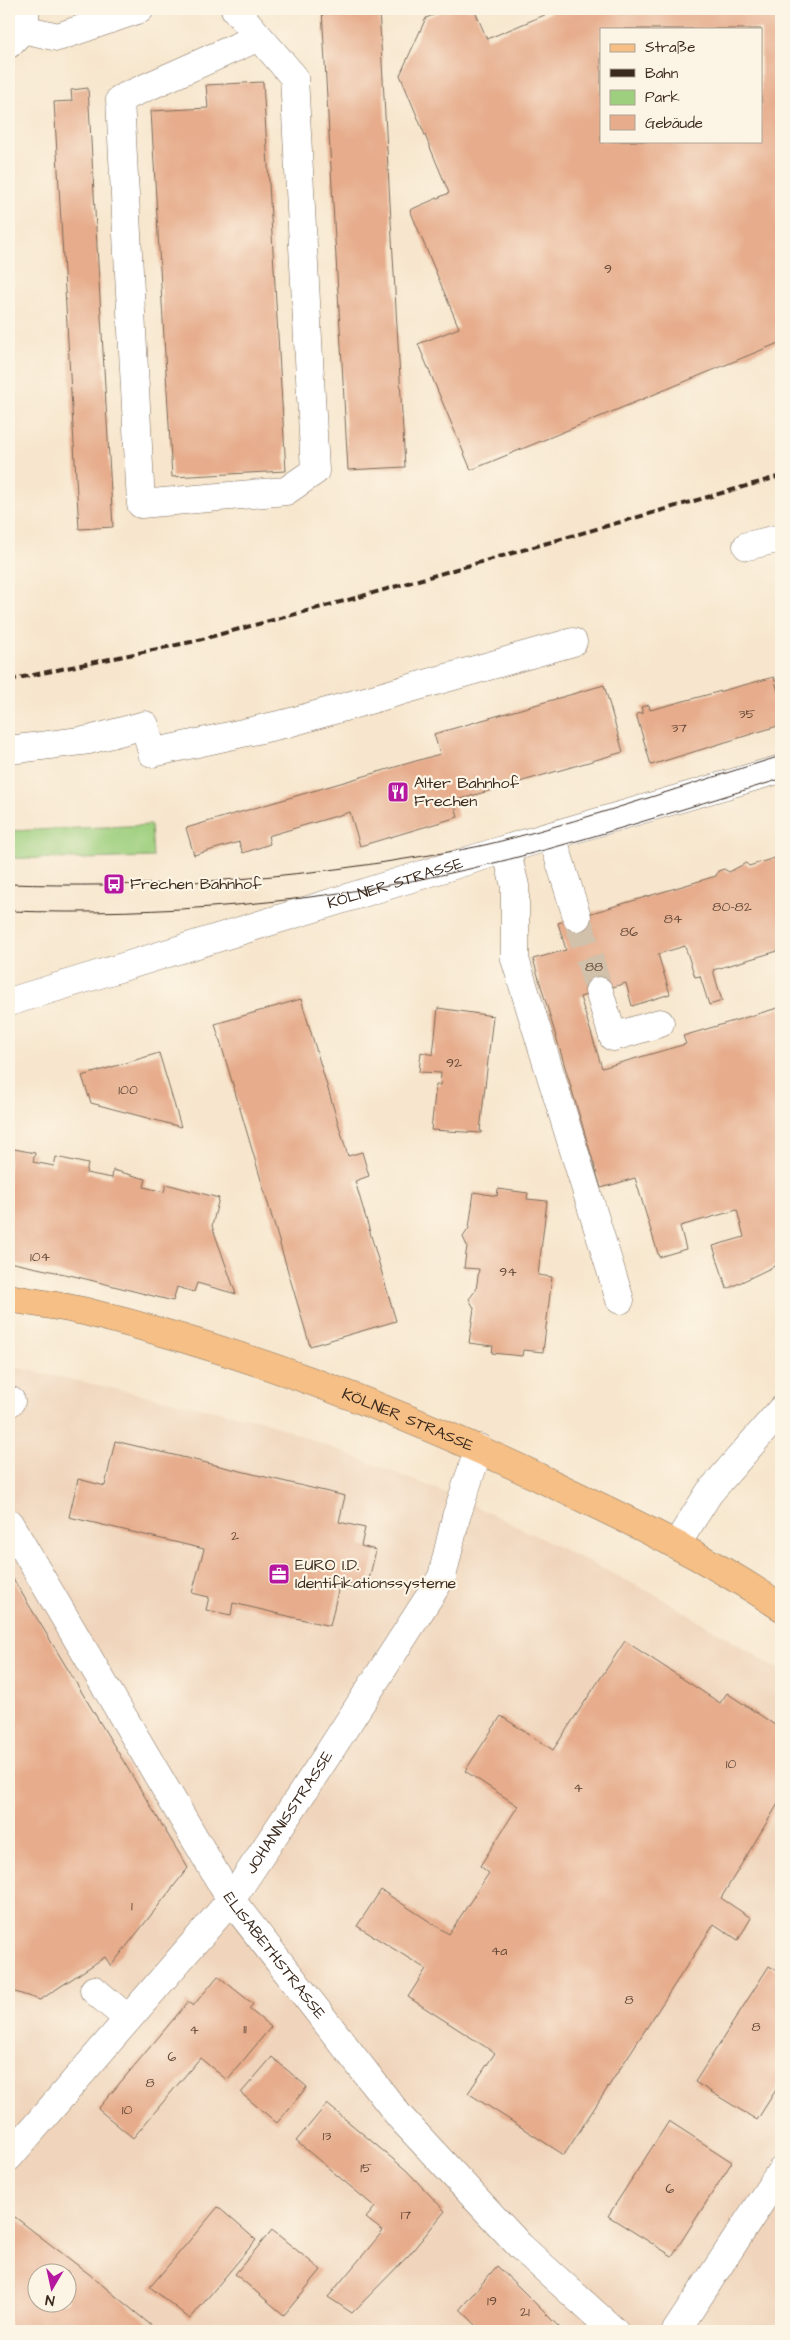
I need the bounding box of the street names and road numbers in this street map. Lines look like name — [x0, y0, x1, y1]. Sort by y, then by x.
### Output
street label: KÖLNER STRASSE — [325, 852, 466, 914]
street label: KÖLNER STRASSE — [339, 1383, 478, 1457]
street label: JOHANNISSTRASSE — [240, 1746, 339, 1878]
street label: ELISABETHSTRASSE — [218, 1888, 331, 2024]

